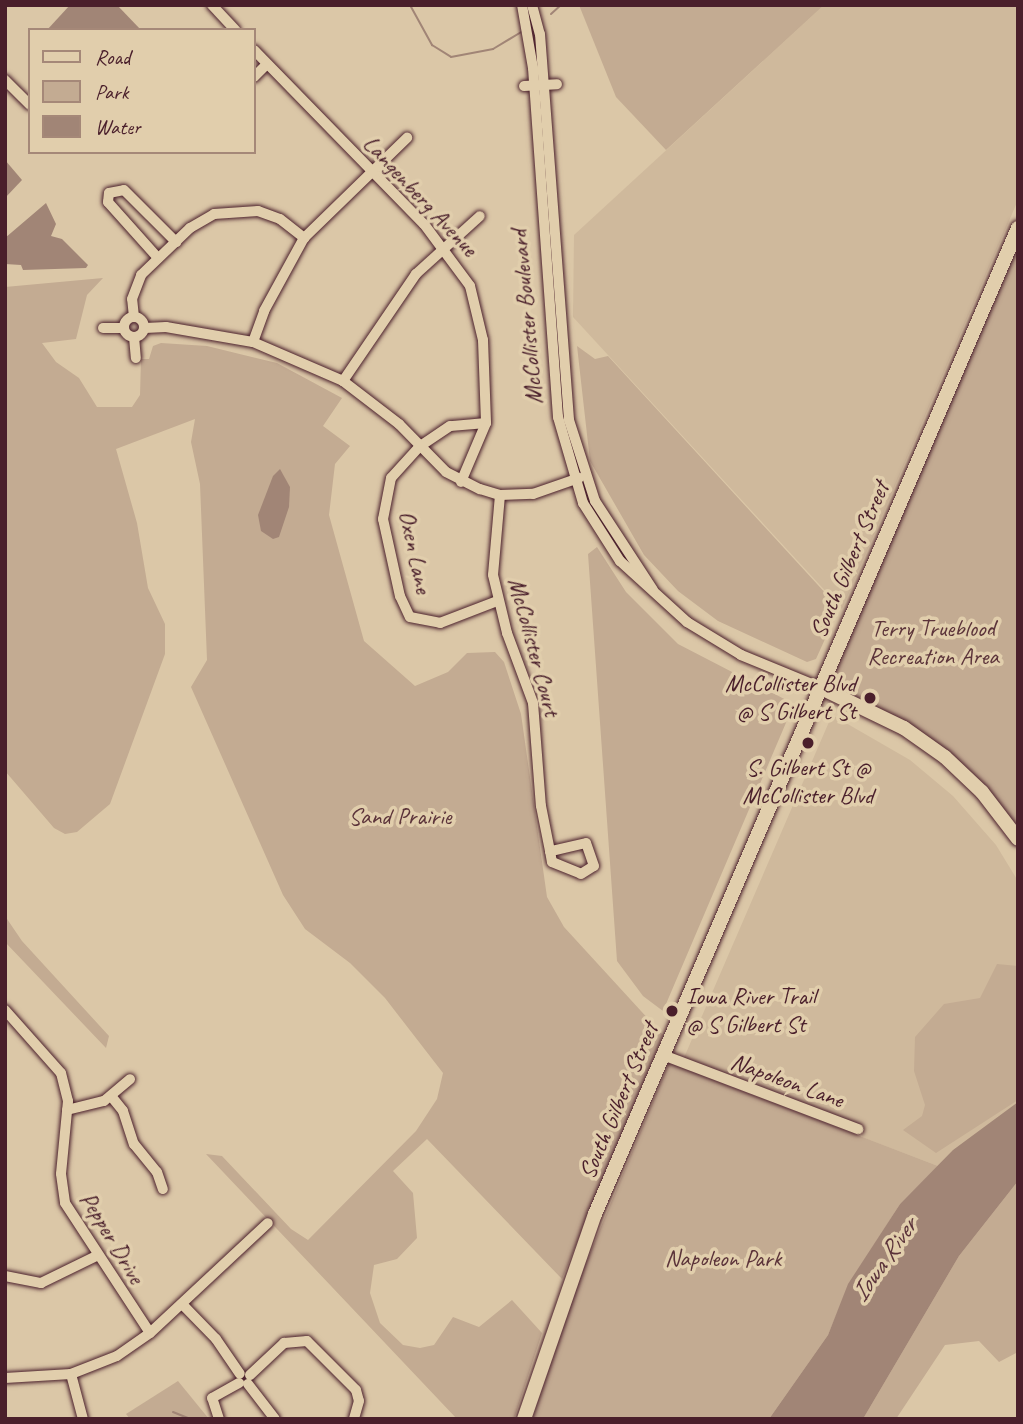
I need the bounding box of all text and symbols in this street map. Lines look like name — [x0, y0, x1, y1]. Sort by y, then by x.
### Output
legend — [28, 28, 256, 154]
text: Road — [95, 44, 130, 70]
text: Park — [95, 79, 128, 105]
text: Water — [95, 114, 141, 140]
street label: Langenberg Avenue — [357, 130, 483, 262]
street label: McCollister Boulevard — [505, 229, 549, 405]
street label: South Gilbert Street — [804, 478, 896, 642]
street label: Oxen Lane — [392, 508, 438, 596]
street label: McCollister Court — [502, 575, 566, 719]
park label: Terry Trueblood Recreation Area — [868, 615, 998, 671]
place label: McCollister Blvd @ S Gilbert St — [725, 670, 856, 726]
marker: McCollister Blvd @ S Gilbert St — [862, 690, 878, 706]
marker: S. Gilbert St @ McCollister Blvd — [800, 735, 816, 751]
place label: S. Gilbert St @ McCollister Blvd — [743, 754, 873, 810]
park label: Sand Prairie — [348, 803, 452, 831]
place label: Iowa River Trail @ S Gilbert St — [686, 983, 816, 1039]
marker: Iowa River Trail @ S Gilbert St — [664, 1003, 680, 1019]
street label: South Gilbert Street — [573, 1019, 665, 1183]
street label: Napoleon Lane — [726, 1047, 848, 1115]
street label: Pepper Drive — [73, 1187, 151, 1289]
water label: Iowa River — [844, 1212, 924, 1308]
park label: Napoleon Park — [664, 1245, 782, 1273]

